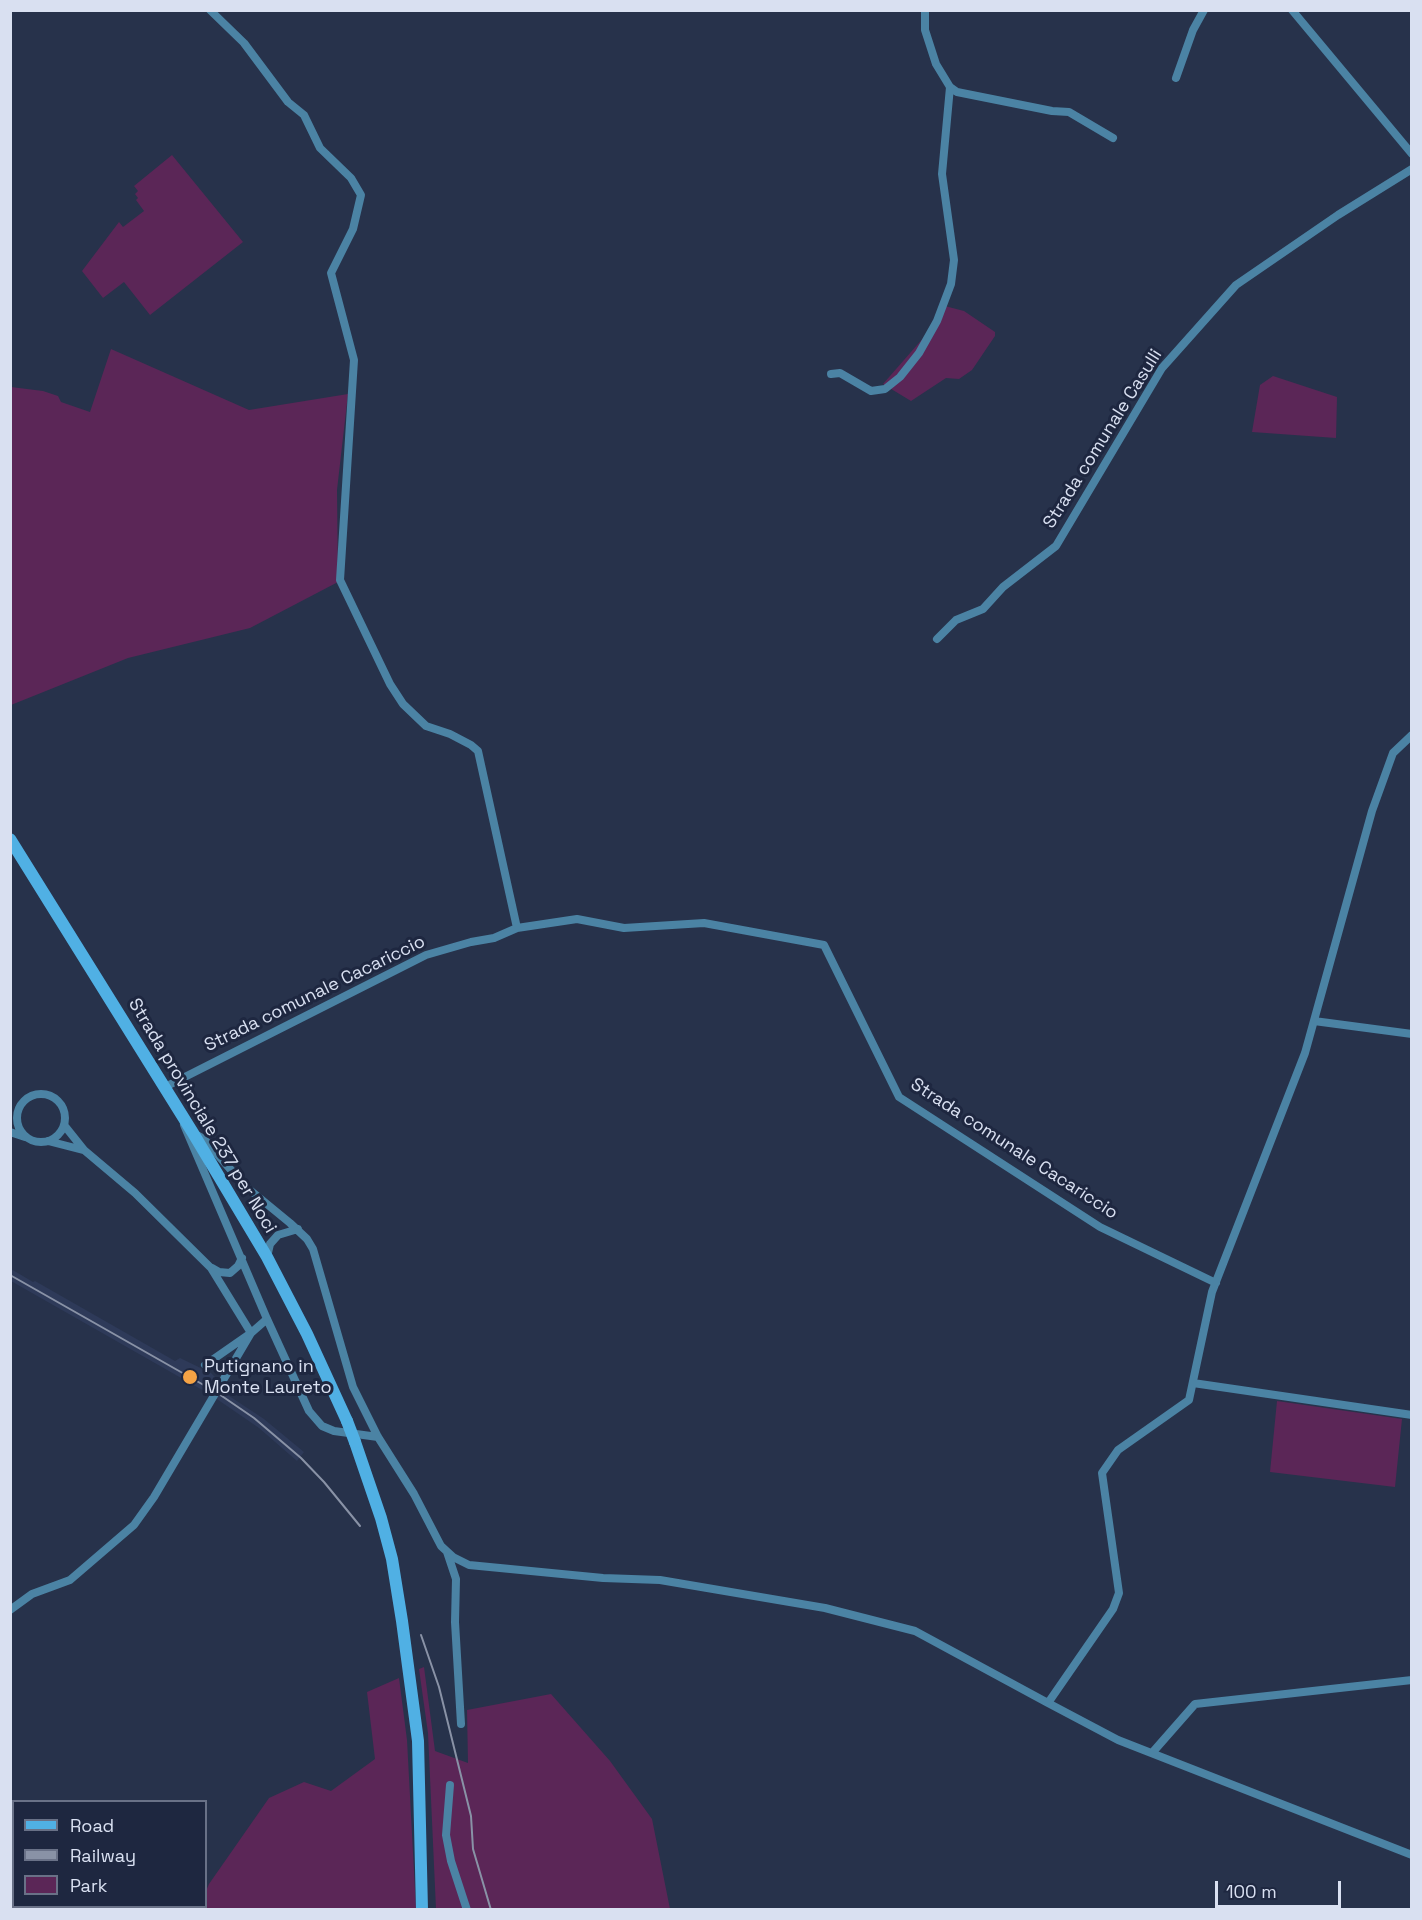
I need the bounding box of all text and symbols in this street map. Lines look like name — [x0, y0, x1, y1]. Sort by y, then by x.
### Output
street label: Strada comunale Casulli — [1039, 345, 1167, 533]
street label: Strada comunale Cacariccio — [201, 931, 429, 1057]
street label: Strada provinciale 237 per Noci — [123, 995, 281, 1237]
street label: Strada comunale Cacariccio — [906, 1074, 1122, 1224]
place label: Putignano in Monte Laureto — [204, 1356, 332, 1398]
marker: Putignano in Monte Laureto — [181, 1368, 199, 1386]
legend — [12, 1800, 207, 1908]
text: Road — [70, 1814, 114, 1837]
text: Railway — [70, 1844, 136, 1867]
scale bar — [1218, 1869, 1344, 1907]
text: Park — [70, 1874, 107, 1897]
text: 100 m — [1226, 1880, 1277, 1903]

